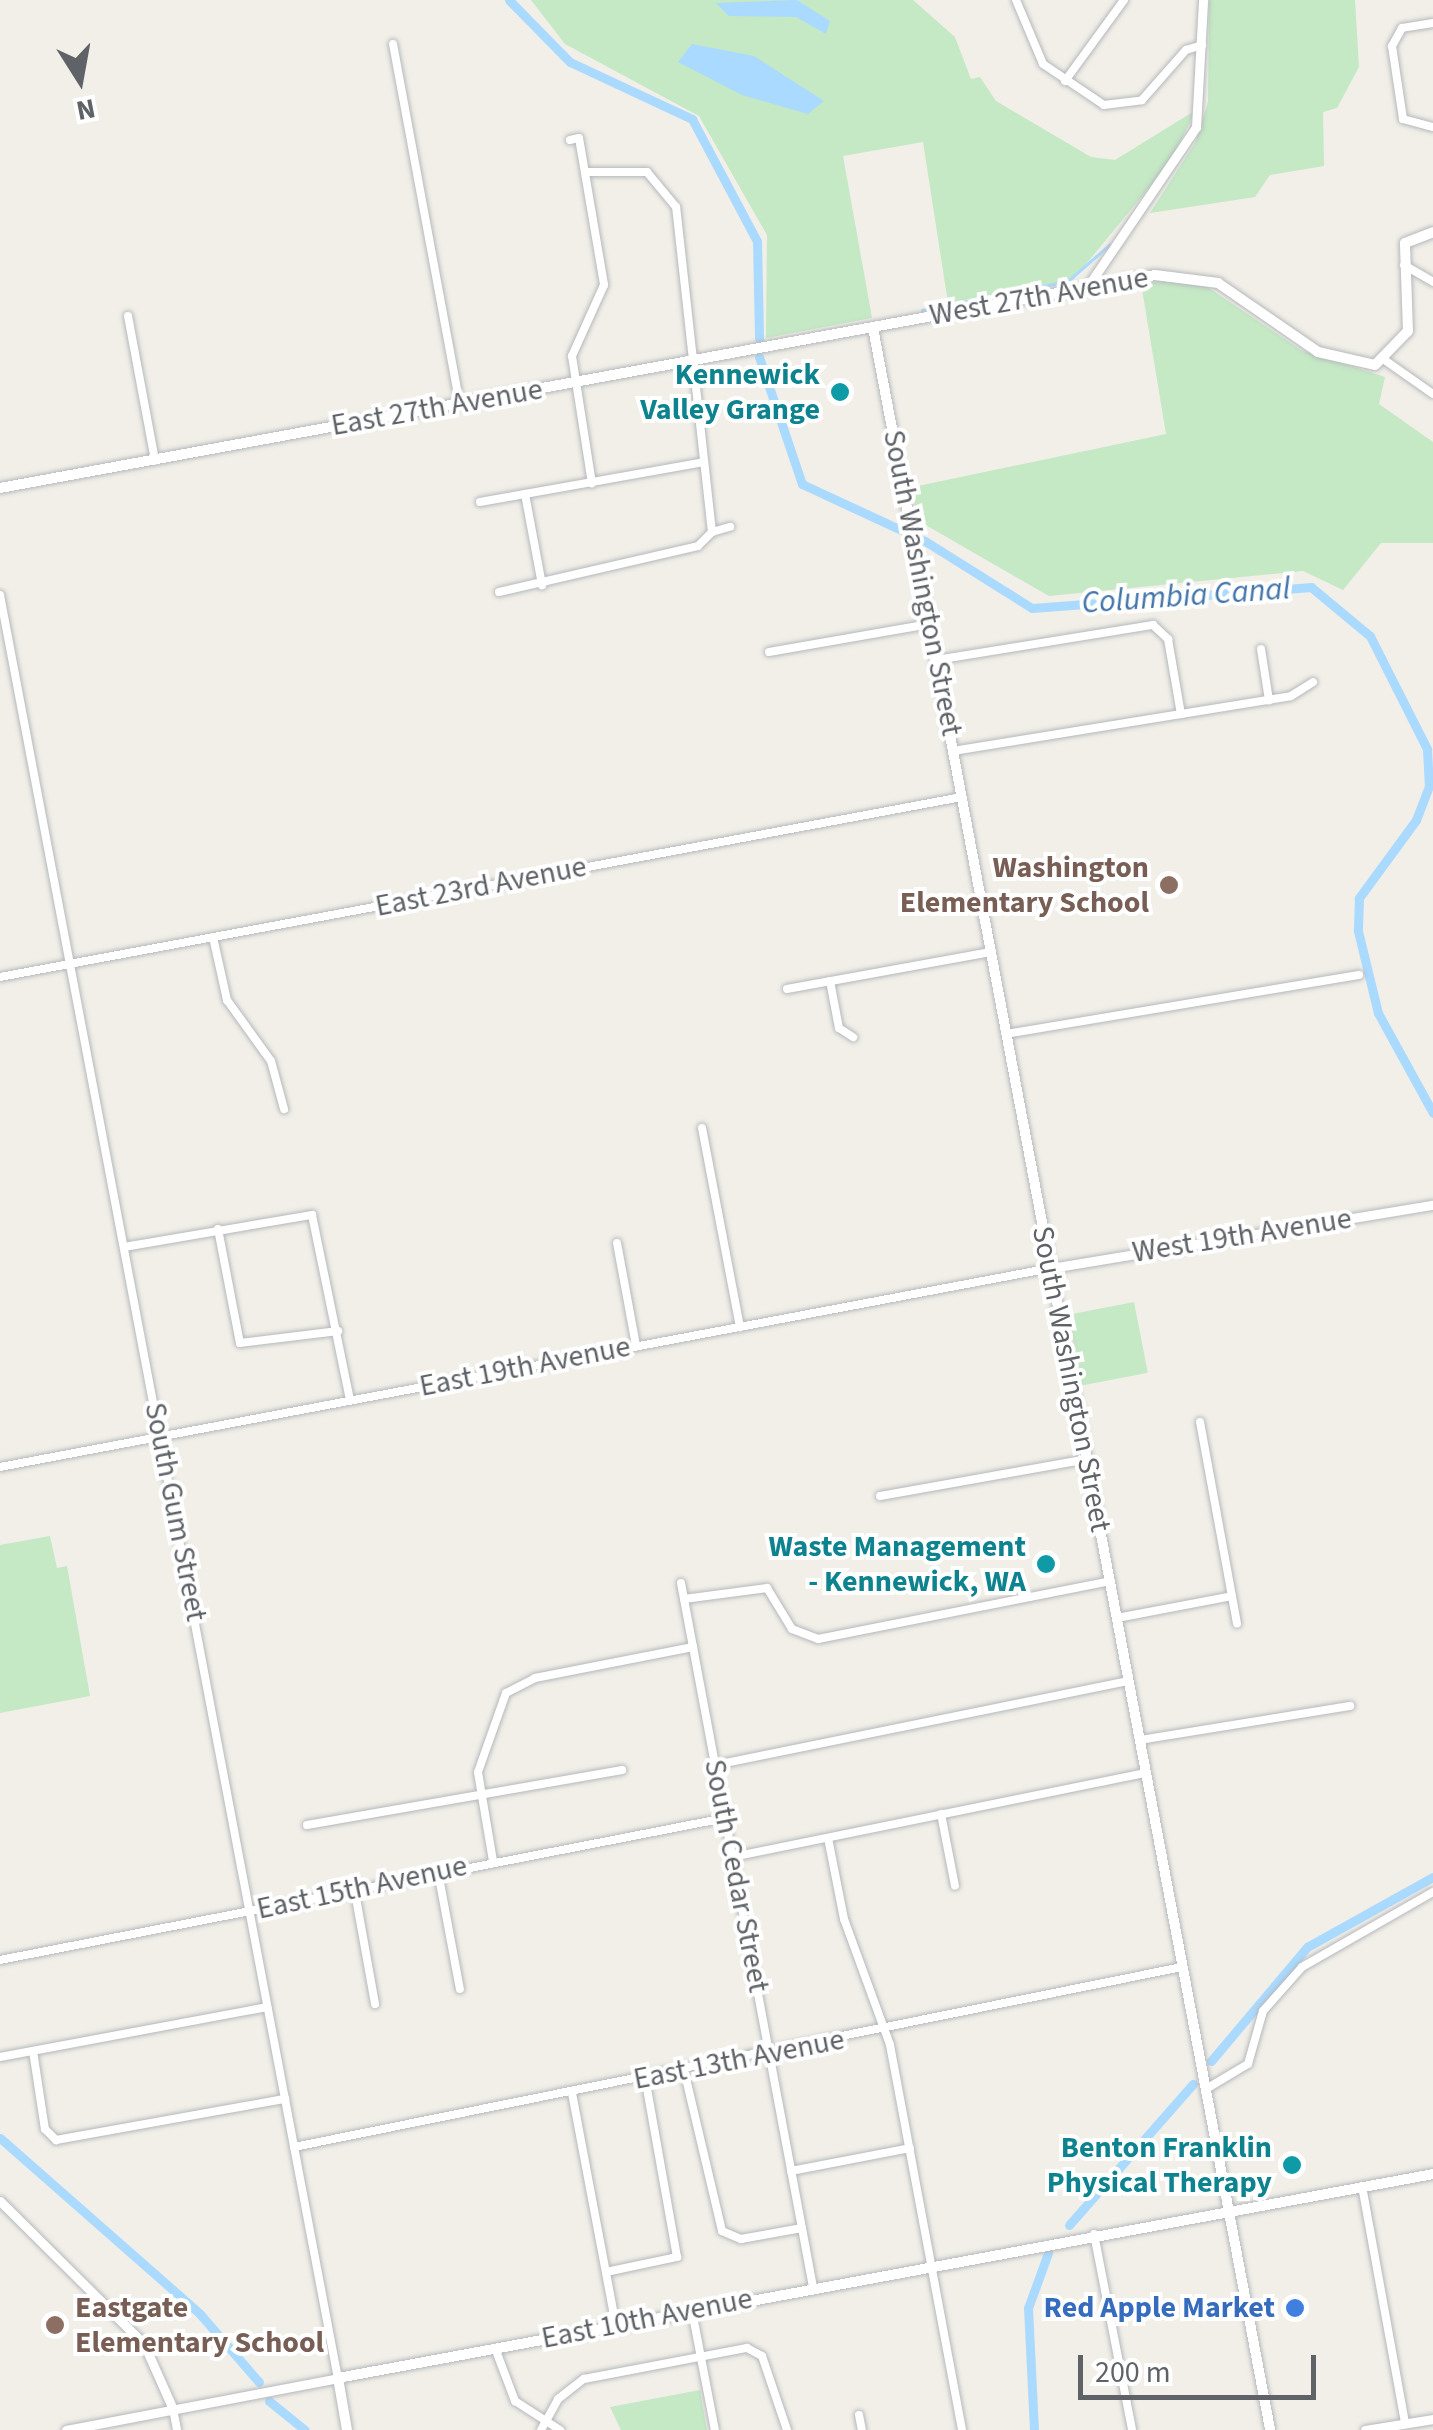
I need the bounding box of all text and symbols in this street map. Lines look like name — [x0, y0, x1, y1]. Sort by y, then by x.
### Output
north arrow — [30, 30, 130, 130]
text: N — [73, 88, 99, 131]
street label: West 27th Avenue — [927, 260, 1151, 334]
place label: Kennewick Valley Grange — [640, 357, 820, 428]
street label: East 27th Avenue — [329, 372, 545, 444]
marker: Kennewick Valley Grange — [829, 381, 851, 403]
street label: South Washington Street — [875, 427, 969, 739]
water label: Columbia Canal — [1080, 570, 1292, 622]
street label: East 23rd Avenue — [372, 849, 590, 925]
place label: Washington Elementary School — [900, 850, 1149, 920]
marker: Washington Elementary School — [1158, 874, 1180, 896]
street label: West 19th Avenue — [1130, 1201, 1354, 1271]
street label: South Washington Street — [1024, 1223, 1118, 1535]
street label: East 19th Avenue — [417, 1329, 633, 1405]
street label: South Gum Street — [136, 1400, 214, 1624]
place label: Waste Management - Kennewick, WA — [768, 1529, 1026, 1600]
marker: Waste Management - Kennewick, WA — [1035, 1553, 1057, 1575]
street label: South Cedar Street — [696, 1757, 776, 1995]
street label: East 15th Avenue — [254, 1848, 470, 1928]
street label: East 13th Avenue — [631, 2022, 847, 2098]
place label: Benton Franklin Physical Therapy — [1047, 2130, 1272, 2200]
marker: Benton Franklin Physical Therapy — [1281, 2154, 1303, 2176]
street label: East 10th Avenue — [539, 2281, 755, 2357]
place label: Eastgate Elementary School — [75, 2290, 324, 2360]
place label: Red Apple Market — [1044, 2290, 1275, 2326]
marker: Red Apple Market — [1284, 2297, 1306, 2319]
marker: Eastgate Elementary School — [44, 2314, 66, 2336]
scale bar — [1083, 2335, 1320, 2397]
text: 200 m — [1095, 2351, 1171, 2394]

